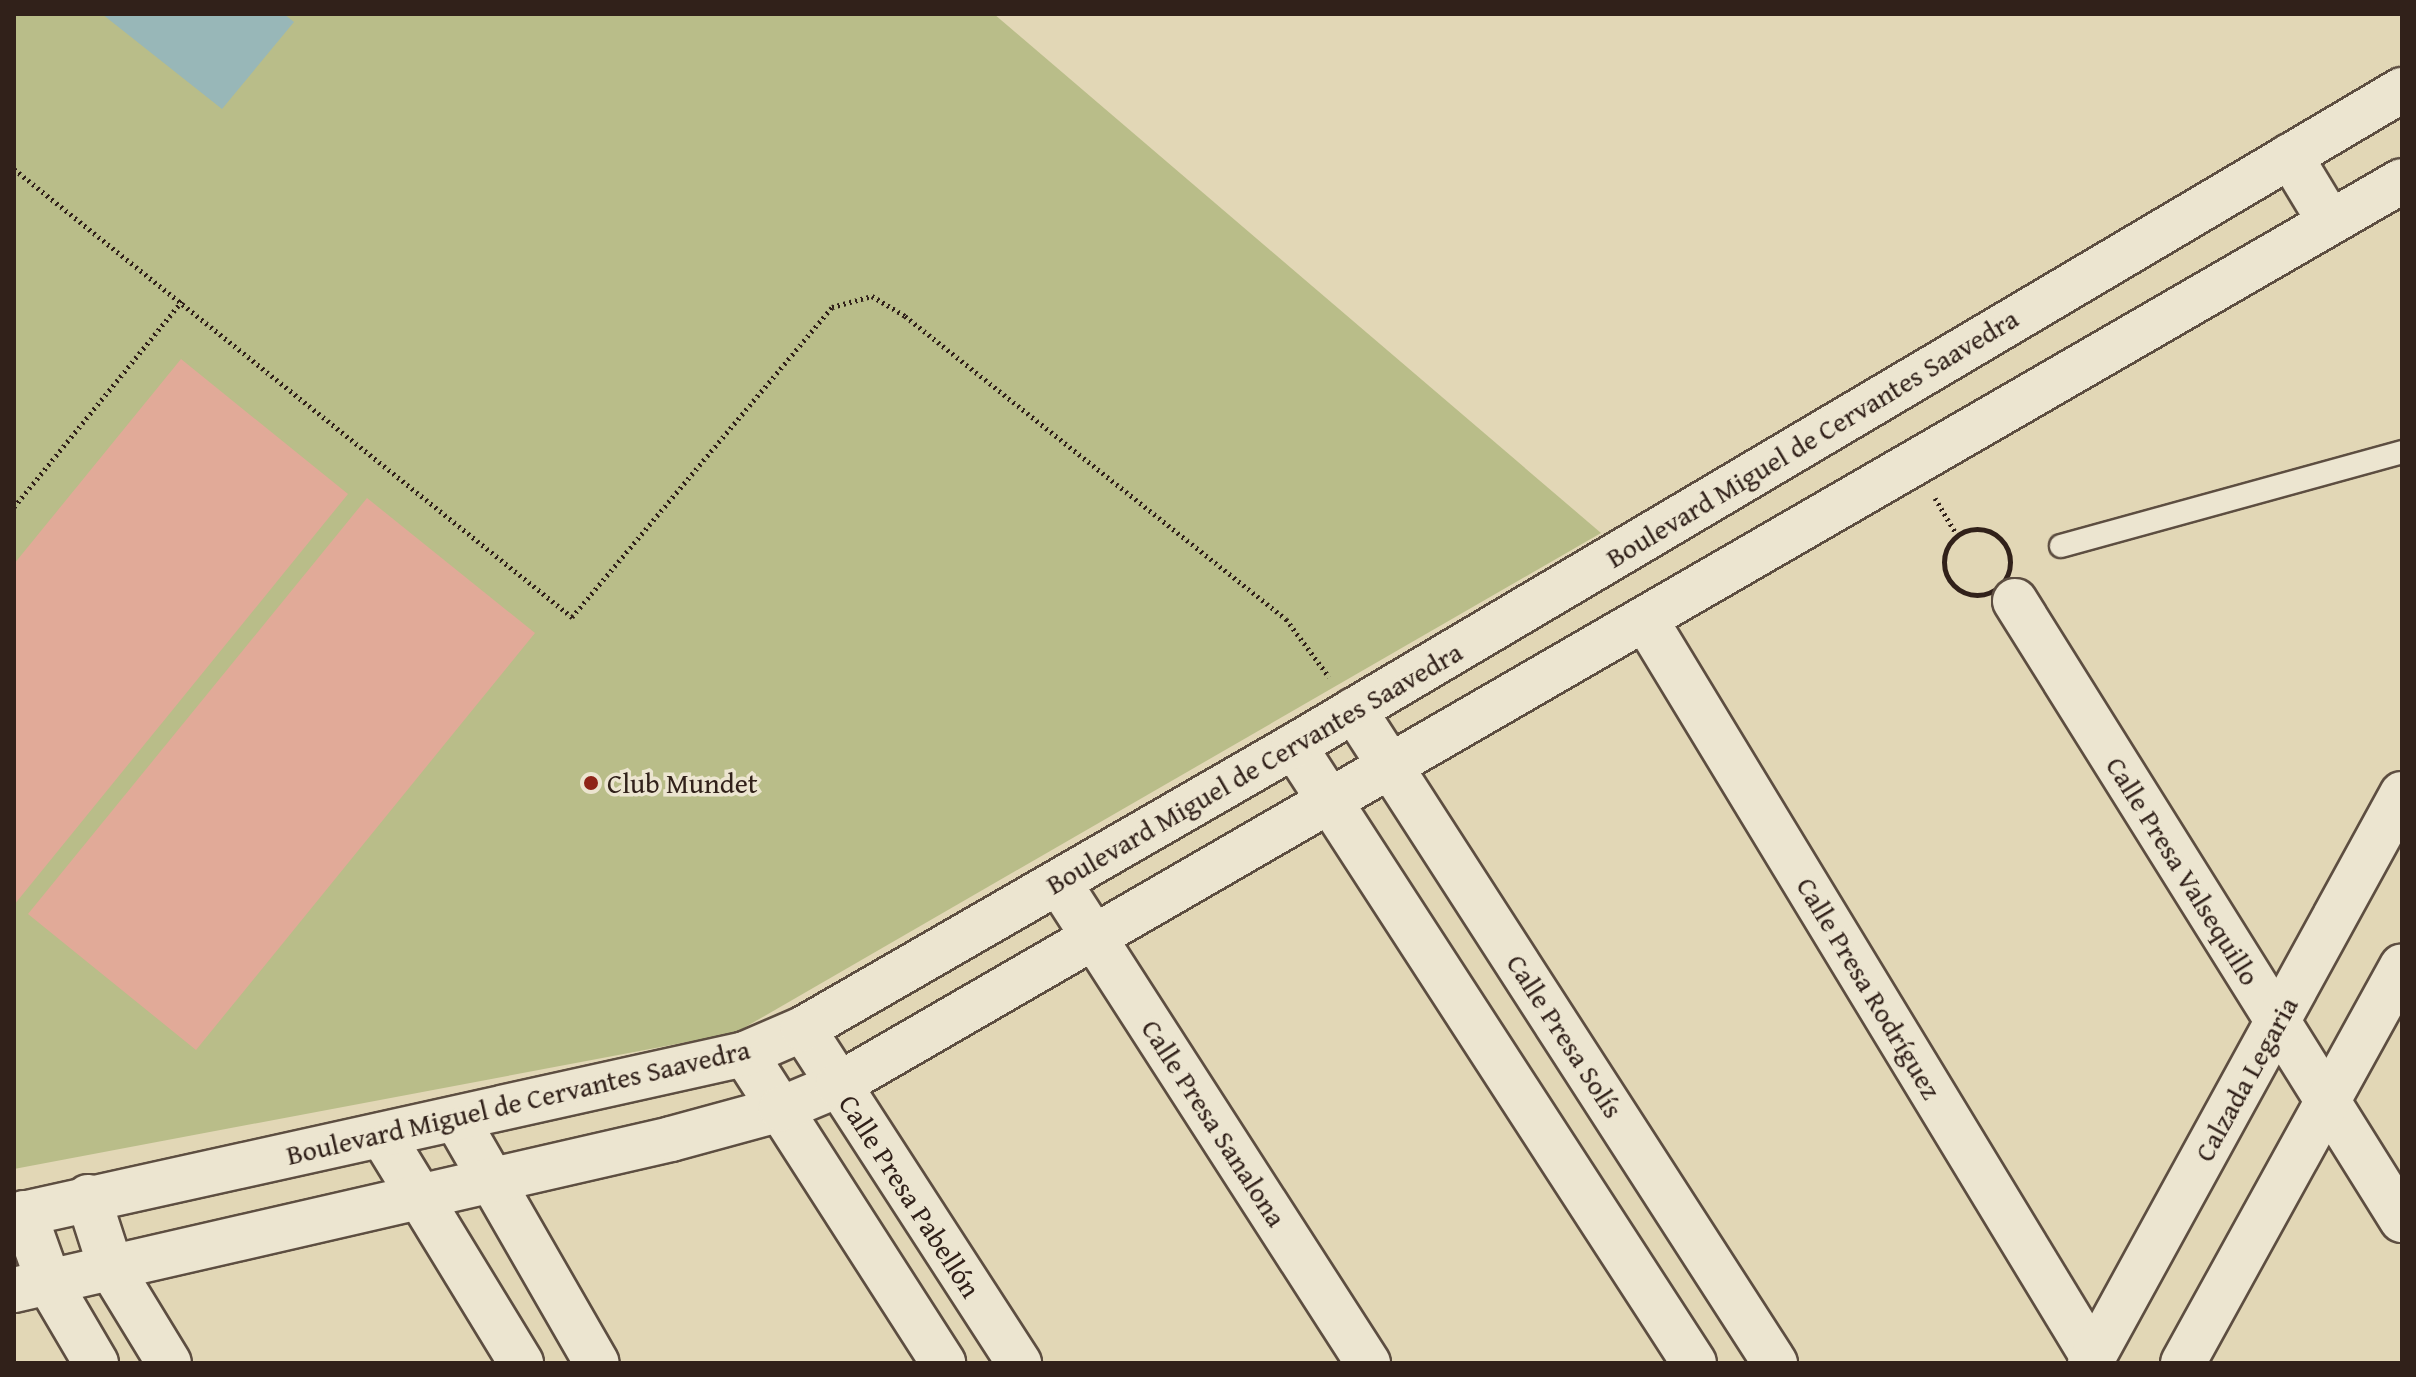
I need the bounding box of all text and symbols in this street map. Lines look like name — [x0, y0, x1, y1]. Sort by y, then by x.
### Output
street label: Boulevard Miguel de Cervantes Saavedra — [1600, 301, 2024, 575]
street label: Boulevard Miguel de Cervantes Saavedra — [1040, 635, 1468, 901]
street label: Calle Presa Valsequillo — [2099, 751, 2267, 991]
place label: Club Mundet — [607, 766, 758, 800]
marker: Club Mundet — [582, 774, 600, 792]
street label: Calle Presa Rodríguez — [1790, 871, 1948, 1105]
street label: Calle Presa Solís — [1500, 948, 1630, 1124]
street label: Calzada Legaria — [2187, 991, 2305, 1167]
street label: Calle Presa Sanalona — [1134, 1013, 1294, 1233]
street label: Boulevard Miguel de Cervantes Saavedra — [283, 1032, 753, 1172]
street label: Calle Presa Pabellón — [832, 1088, 988, 1304]

